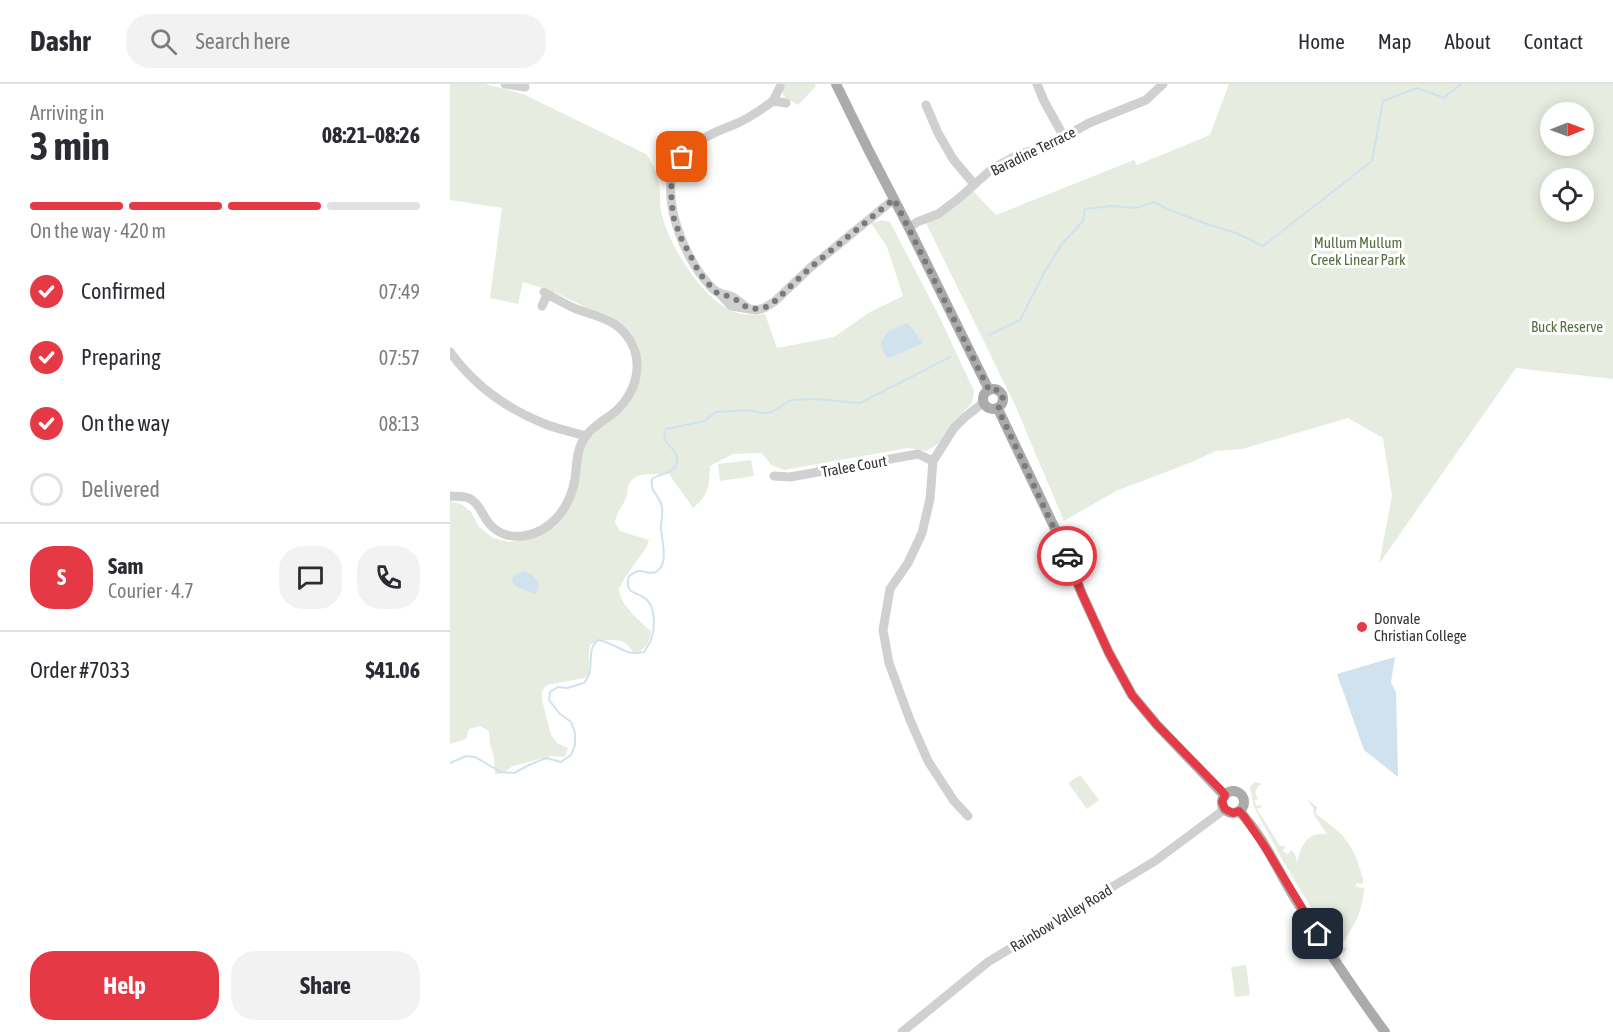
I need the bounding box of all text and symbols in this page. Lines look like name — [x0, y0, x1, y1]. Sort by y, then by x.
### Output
search box — [126, 14, 546, 68]
text: Dashr — [30, 25, 90, 57]
icon: search — [147, 25, 180, 58]
text: Search here — [195, 28, 290, 54]
text: Home — [1298, 29, 1345, 53]
text: Map — [1378, 29, 1412, 53]
text: About — [1445, 29, 1491, 53]
text: Contact — [1524, 29, 1583, 53]
text: Arriving in — [30, 101, 104, 124]
north arrow — [1540, 102, 1594, 156]
map controls — [1540, 102, 1594, 222]
text: 08:21–08:26 — [322, 122, 420, 148]
street label: Baradine Terrace — [988, 123, 1078, 179]
text: 3 min — [30, 124, 110, 168]
pin — [656, 131, 707, 182]
icon: bag — [665, 140, 698, 173]
button: locate — [1540, 168, 1594, 222]
text: On the way · 420 m — [30, 219, 166, 242]
park label: Mullum Mullum Creek Linear Park — [1310, 234, 1406, 268]
icon: check — [30, 275, 63, 308]
text: Confirmed — [81, 278, 166, 304]
text: 07:49 — [379, 280, 420, 303]
park label: Buck Reserve — [1531, 318, 1603, 335]
icon: check — [30, 341, 63, 374]
text: Preparing — [81, 344, 161, 370]
text: 07:57 — [379, 346, 420, 369]
icon: check — [30, 407, 63, 440]
text: On the way — [81, 410, 170, 436]
text: 08:13 — [379, 412, 420, 435]
street label: Tralee Court — [820, 452, 888, 480]
text: Delivered — [81, 476, 160, 502]
courier — [1037, 526, 1097, 586]
icon: car — [1051, 540, 1084, 573]
button: chat — [279, 546, 342, 609]
button: phone — [357, 546, 420, 609]
text: Sam — [108, 553, 143, 579]
text: S — [57, 564, 66, 590]
text: Courier · 4.7 — [108, 579, 194, 602]
place label: Donvale Christian College — [1374, 610, 1467, 644]
marker: Donvale Christian College — [1355, 620, 1369, 634]
text: Order #7033 — [30, 657, 130, 683]
text: $41.06 — [365, 657, 420, 683]
street label: Rainbow Valley Road — [1007, 881, 1115, 955]
pin — [1292, 908, 1343, 959]
icon: home — [1301, 917, 1334, 950]
button: Help — [30, 951, 219, 1020]
button: Share — [231, 951, 420, 1020]

